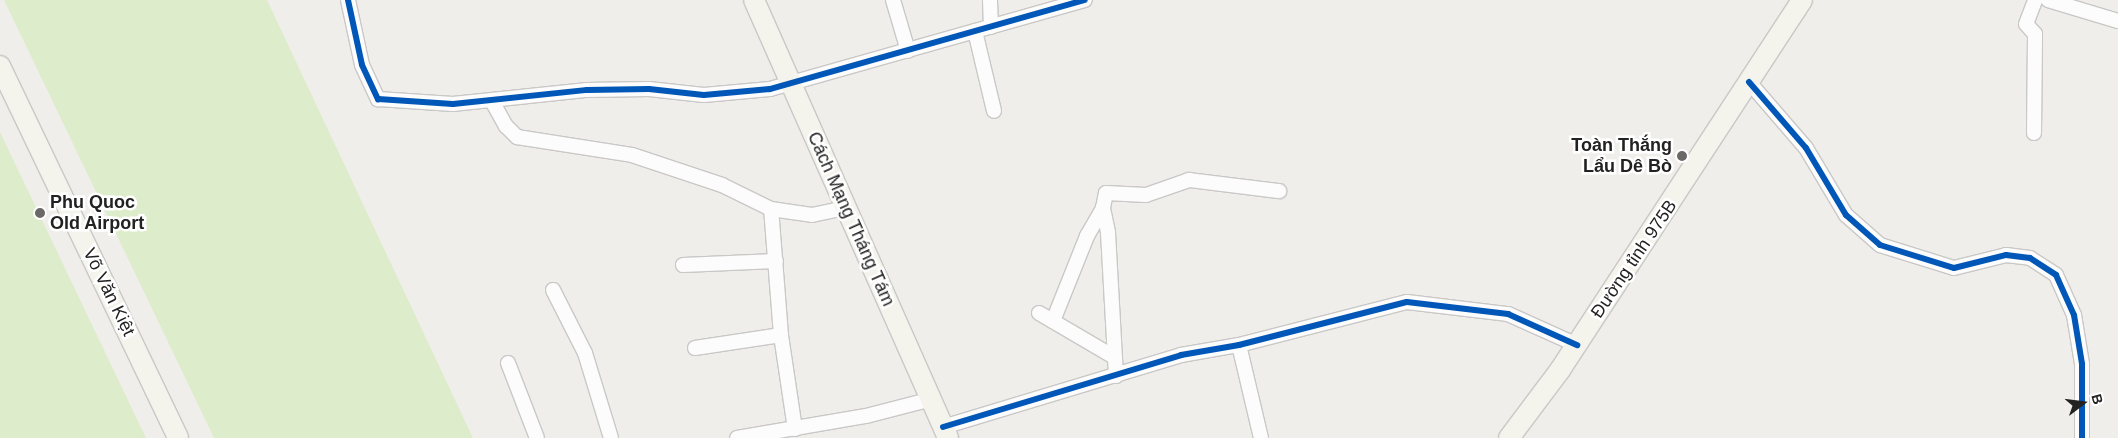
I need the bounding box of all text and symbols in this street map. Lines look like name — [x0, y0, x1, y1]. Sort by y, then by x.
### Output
street label: Cách Mạng Tháng Tám — [803, 128, 899, 310]
place label: Toàn Thắng Lẩu Dê Bò — [1571, 135, 1672, 178]
marker: Toàn Thắng Lẩu Dê Bò — [1676, 150, 1688, 162]
place label: Phu Quoc Old Airport — [50, 192, 145, 234]
street label: Đường tỉnh 975B — [1586, 196, 1682, 322]
marker: Phu Quoc Old Airport — [34, 207, 46, 219]
street label: Võ Văn Kiệt — [78, 245, 140, 339]
north arrow — [2058, 378, 2108, 428]
text: B — [2088, 392, 2107, 406]

